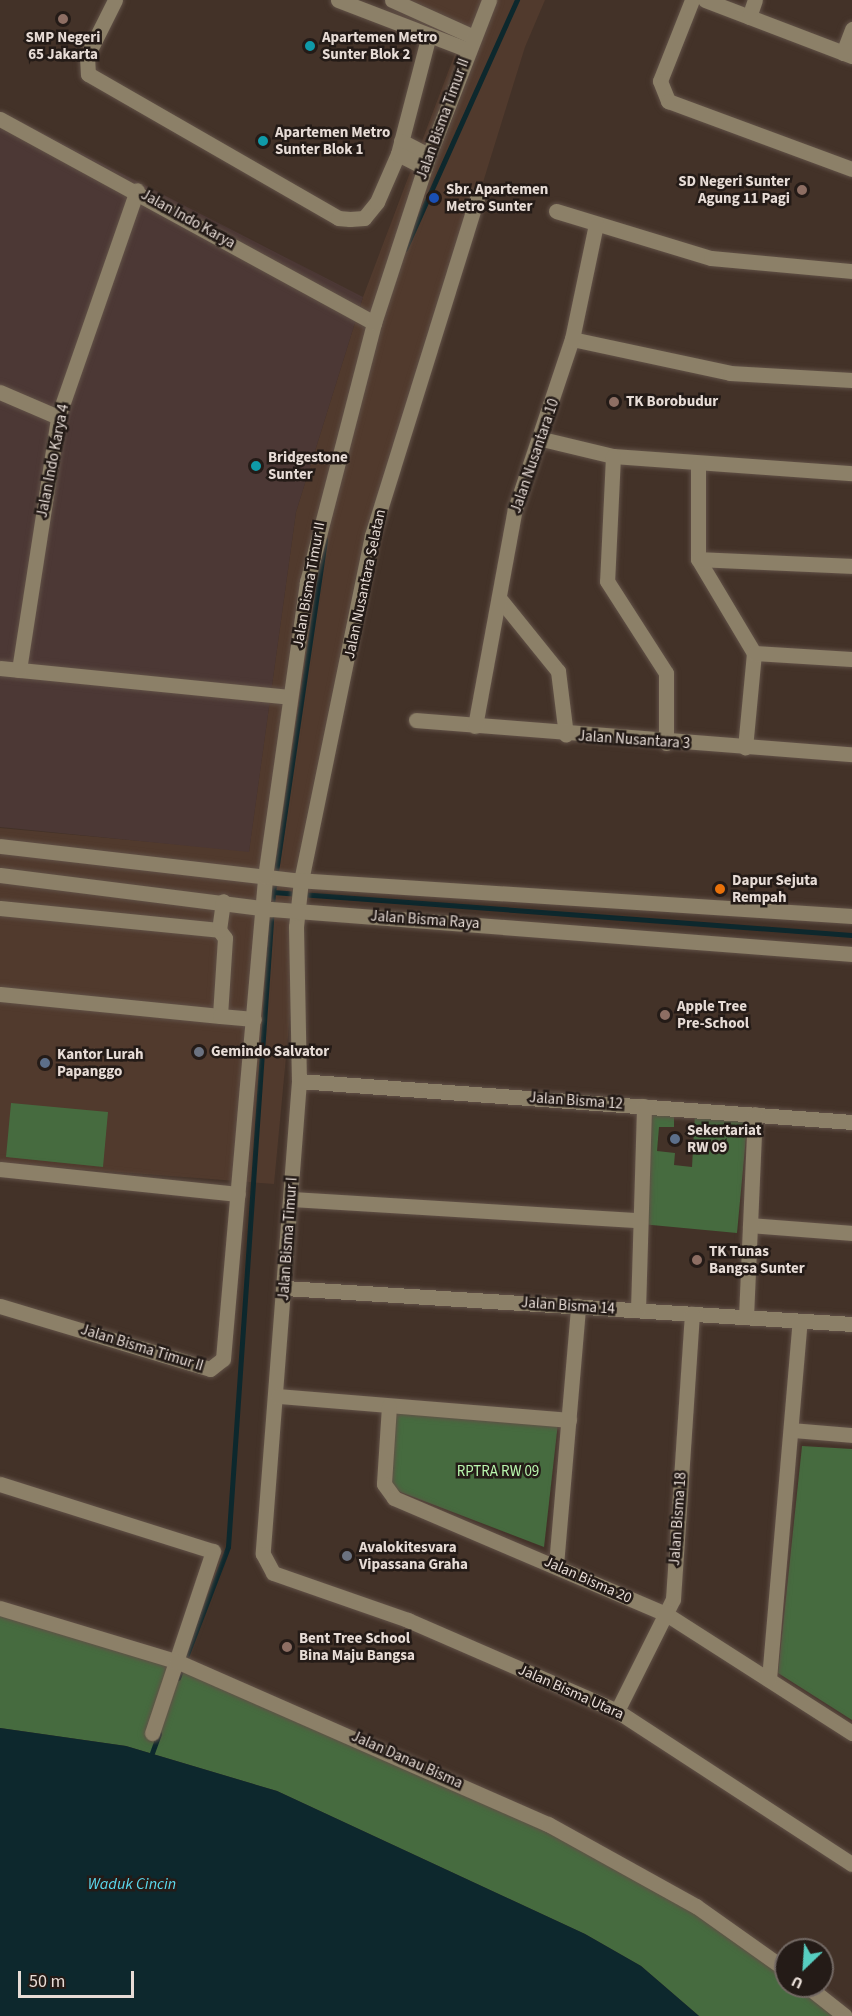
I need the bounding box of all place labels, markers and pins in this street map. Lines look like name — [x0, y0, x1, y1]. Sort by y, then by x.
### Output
marker: SMP Negeri 65 Jakarta — [56, 12, 70, 26]
place label: SMP Negeri 65 Jakarta — [26, 28, 100, 63]
place label: Apartemen Metro Sunter Blok 2 — [322, 28, 437, 63]
marker: Apartemen Metro Sunter Blok 2 — [303, 39, 317, 53]
place label: Apartemen Metro Sunter Blok 1 — [275, 123, 390, 158]
marker: Apartemen Metro Sunter Blok 1 — [256, 134, 270, 148]
place label: SD Negeri Sunter Agung 11 Pagi — [678, 172, 790, 207]
place label: Sbr. Apartemen Metro Sunter — [446, 180, 548, 215]
marker: SD Negeri Sunter Agung 11 Pagi — [795, 183, 809, 197]
marker: Sbr. Apartemen Metro Sunter — [427, 191, 441, 205]
place label: TK Borobudur — [626, 393, 718, 411]
marker: TK Borobudur — [607, 395, 621, 409]
place label: Bridgestone Sunter — [268, 448, 348, 483]
marker: Bridgestone Sunter — [249, 459, 263, 473]
place label: Dapur Sejuta Rempah — [732, 871, 818, 906]
marker: Dapur Sejuta Rempah — [713, 882, 727, 896]
place label: Apple Tree Pre-School — [677, 997, 749, 1032]
marker: Apple Tree Pre-School — [658, 1008, 672, 1022]
place label: Gemindo Salvator — [211, 1043, 329, 1061]
place label: Kantor Lurah Papanggo — [57, 1045, 144, 1080]
marker: Gemindo Salvator — [192, 1045, 206, 1059]
marker: Kantor Lurah Papanggo — [38, 1056, 52, 1070]
place label: Sekertariat RW 09 — [687, 1121, 761, 1156]
marker: Sekertariat RW 09 — [668, 1132, 682, 1146]
place label: TK Tunas Bangsa Sunter — [709, 1242, 805, 1277]
marker: TK Tunas Bangsa Sunter — [690, 1253, 704, 1267]
place label: Avalokitesvara Vipassana Graha — [359, 1538, 468, 1573]
marker: Avalokitesvara Vipassana Graha — [340, 1549, 354, 1563]
place label: Bent Tree School Bina Maju Bangsa — [299, 1629, 415, 1664]
marker: Bent Tree School Bina Maju Bangsa — [280, 1640, 294, 1654]

